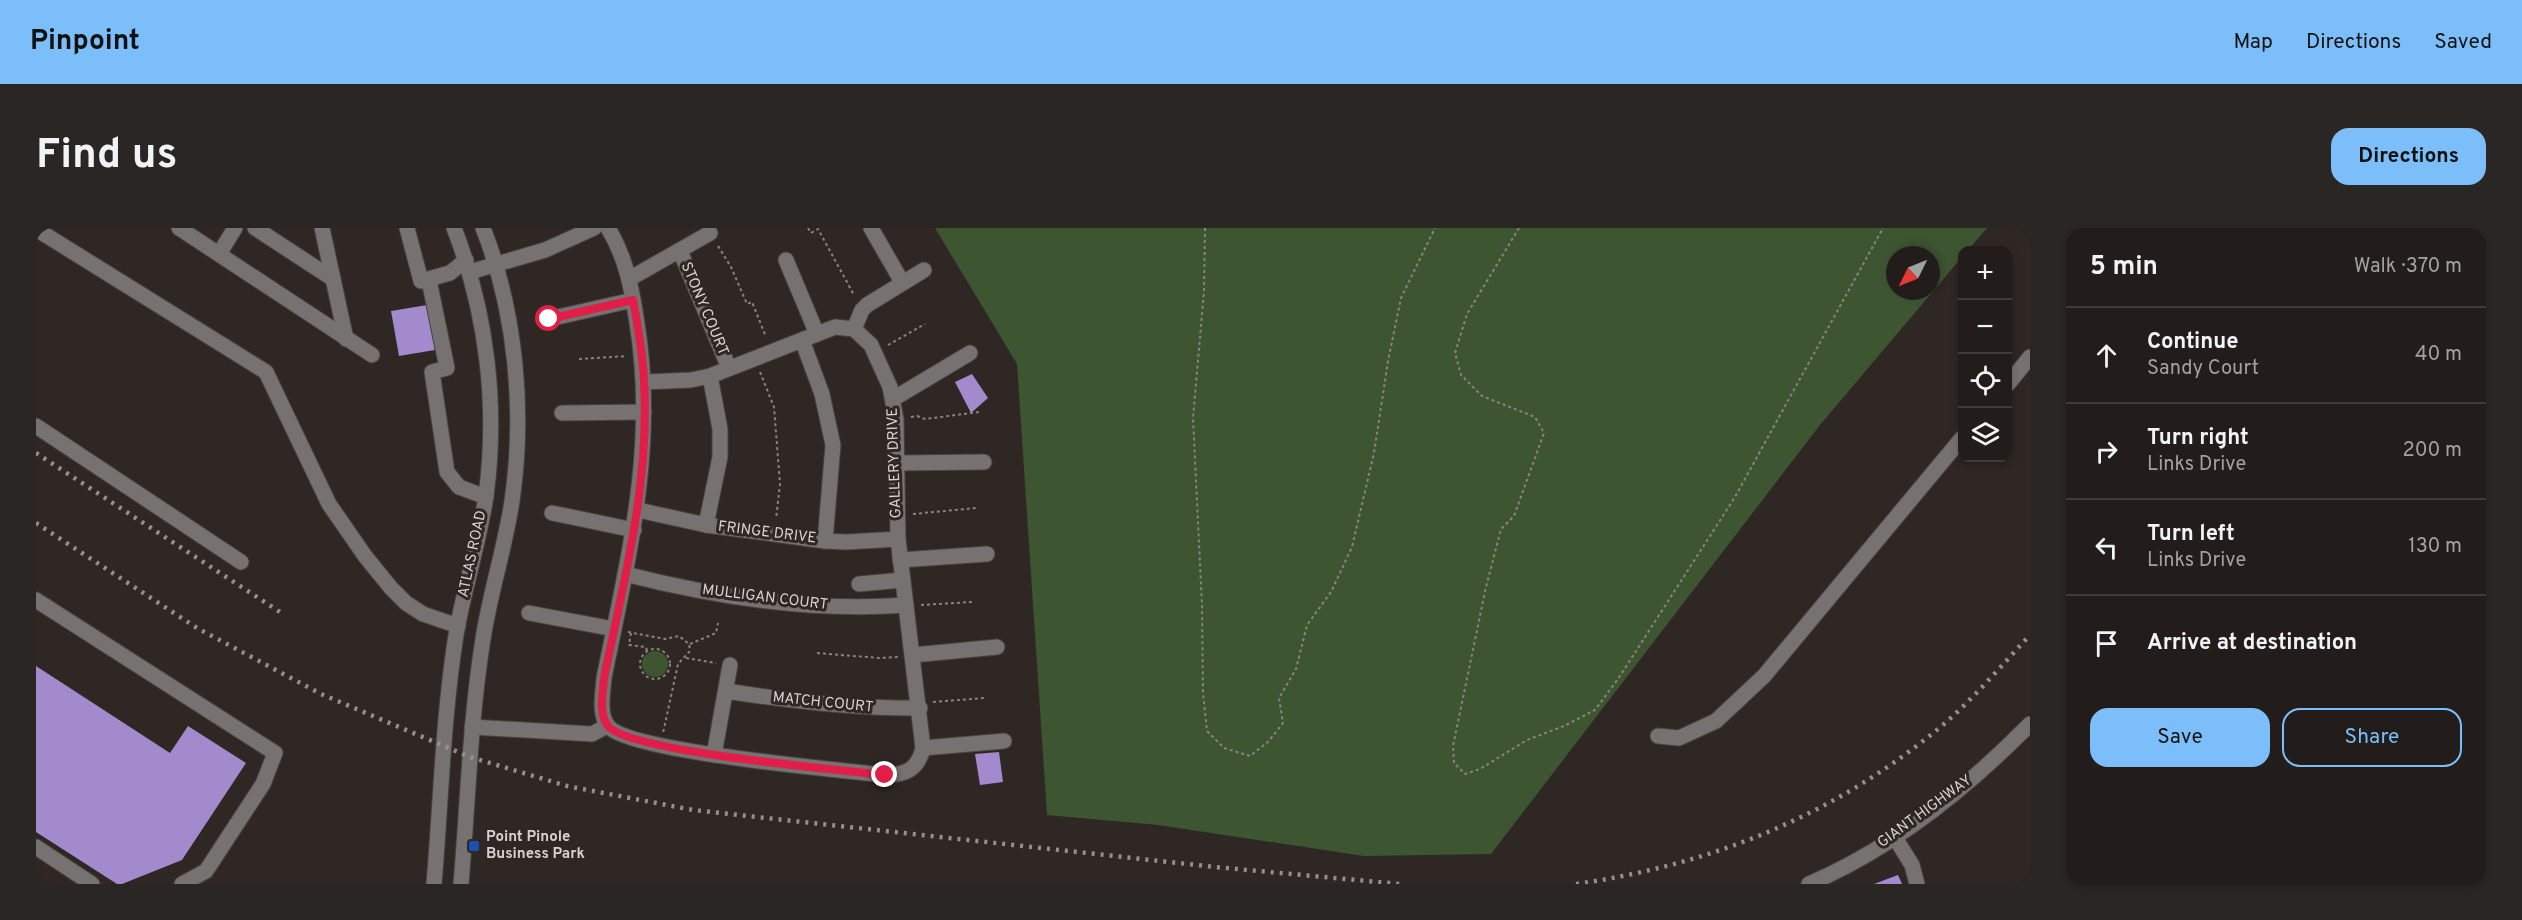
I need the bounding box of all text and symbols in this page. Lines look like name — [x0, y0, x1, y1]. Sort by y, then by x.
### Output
text: Pinpoint — [30, 24, 140, 60]
text: Map — [2233, 29, 2273, 56]
text: Directions — [2306, 29, 2401, 56]
text: Saved — [2434, 29, 2492, 56]
button: Directions — [2331, 128, 2486, 185]
text: Find us — [36, 130, 177, 183]
north arrow — [1886, 246, 1940, 300]
map controls — [1958, 246, 2012, 462]
button: + — [1958, 246, 2012, 300]
text: 5 min — [2090, 251, 2158, 284]
text: Walk · 370 m — [2354, 254, 2462, 280]
street label: STONY COURT — [676, 259, 732, 359]
button: − — [1958, 300, 2012, 354]
route start — [535, 305, 561, 331]
text: Continue — [2147, 329, 2238, 356]
icon: ahead — [2090, 339, 2123, 372]
text: 40 m — [2415, 342, 2462, 368]
button: locate — [1958, 354, 2012, 408]
text: Sandy Court — [2147, 356, 2259, 382]
street label: GALLERY DRIVE — [884, 407, 906, 519]
button: layers — [1958, 408, 2012, 462]
text: Turn right — [2147, 425, 2249, 452]
icon: right — [2090, 435, 2123, 468]
text: 200 m — [2403, 438, 2462, 464]
text: Links Drive — [2147, 452, 2246, 478]
street label: ATLAS ROAD — [454, 509, 492, 599]
street label: FRINGE DRIVE — [717, 518, 817, 548]
text: Turn left — [2147, 521, 2235, 548]
icon: left — [2090, 531, 2123, 564]
text: 130 m — [2408, 534, 2462, 560]
text: Links Drive — [2147, 548, 2246, 574]
street label: MULLIGAN COURT — [701, 581, 829, 615]
icon: arrive — [2090, 627, 2123, 660]
text: Arrive at destination — [2147, 630, 2357, 657]
street label: MATCH COURT — [772, 688, 874, 718]
button: Save — [2090, 708, 2270, 767]
button: Share — [2282, 708, 2462, 767]
route end — [871, 761, 897, 787]
street label: GIANT HIGHWAY — [1874, 771, 1976, 853]
place label: Point Pinole Business Park — [486, 828, 585, 864]
marker: Point Pinole Business Park — [467, 839, 481, 853]

